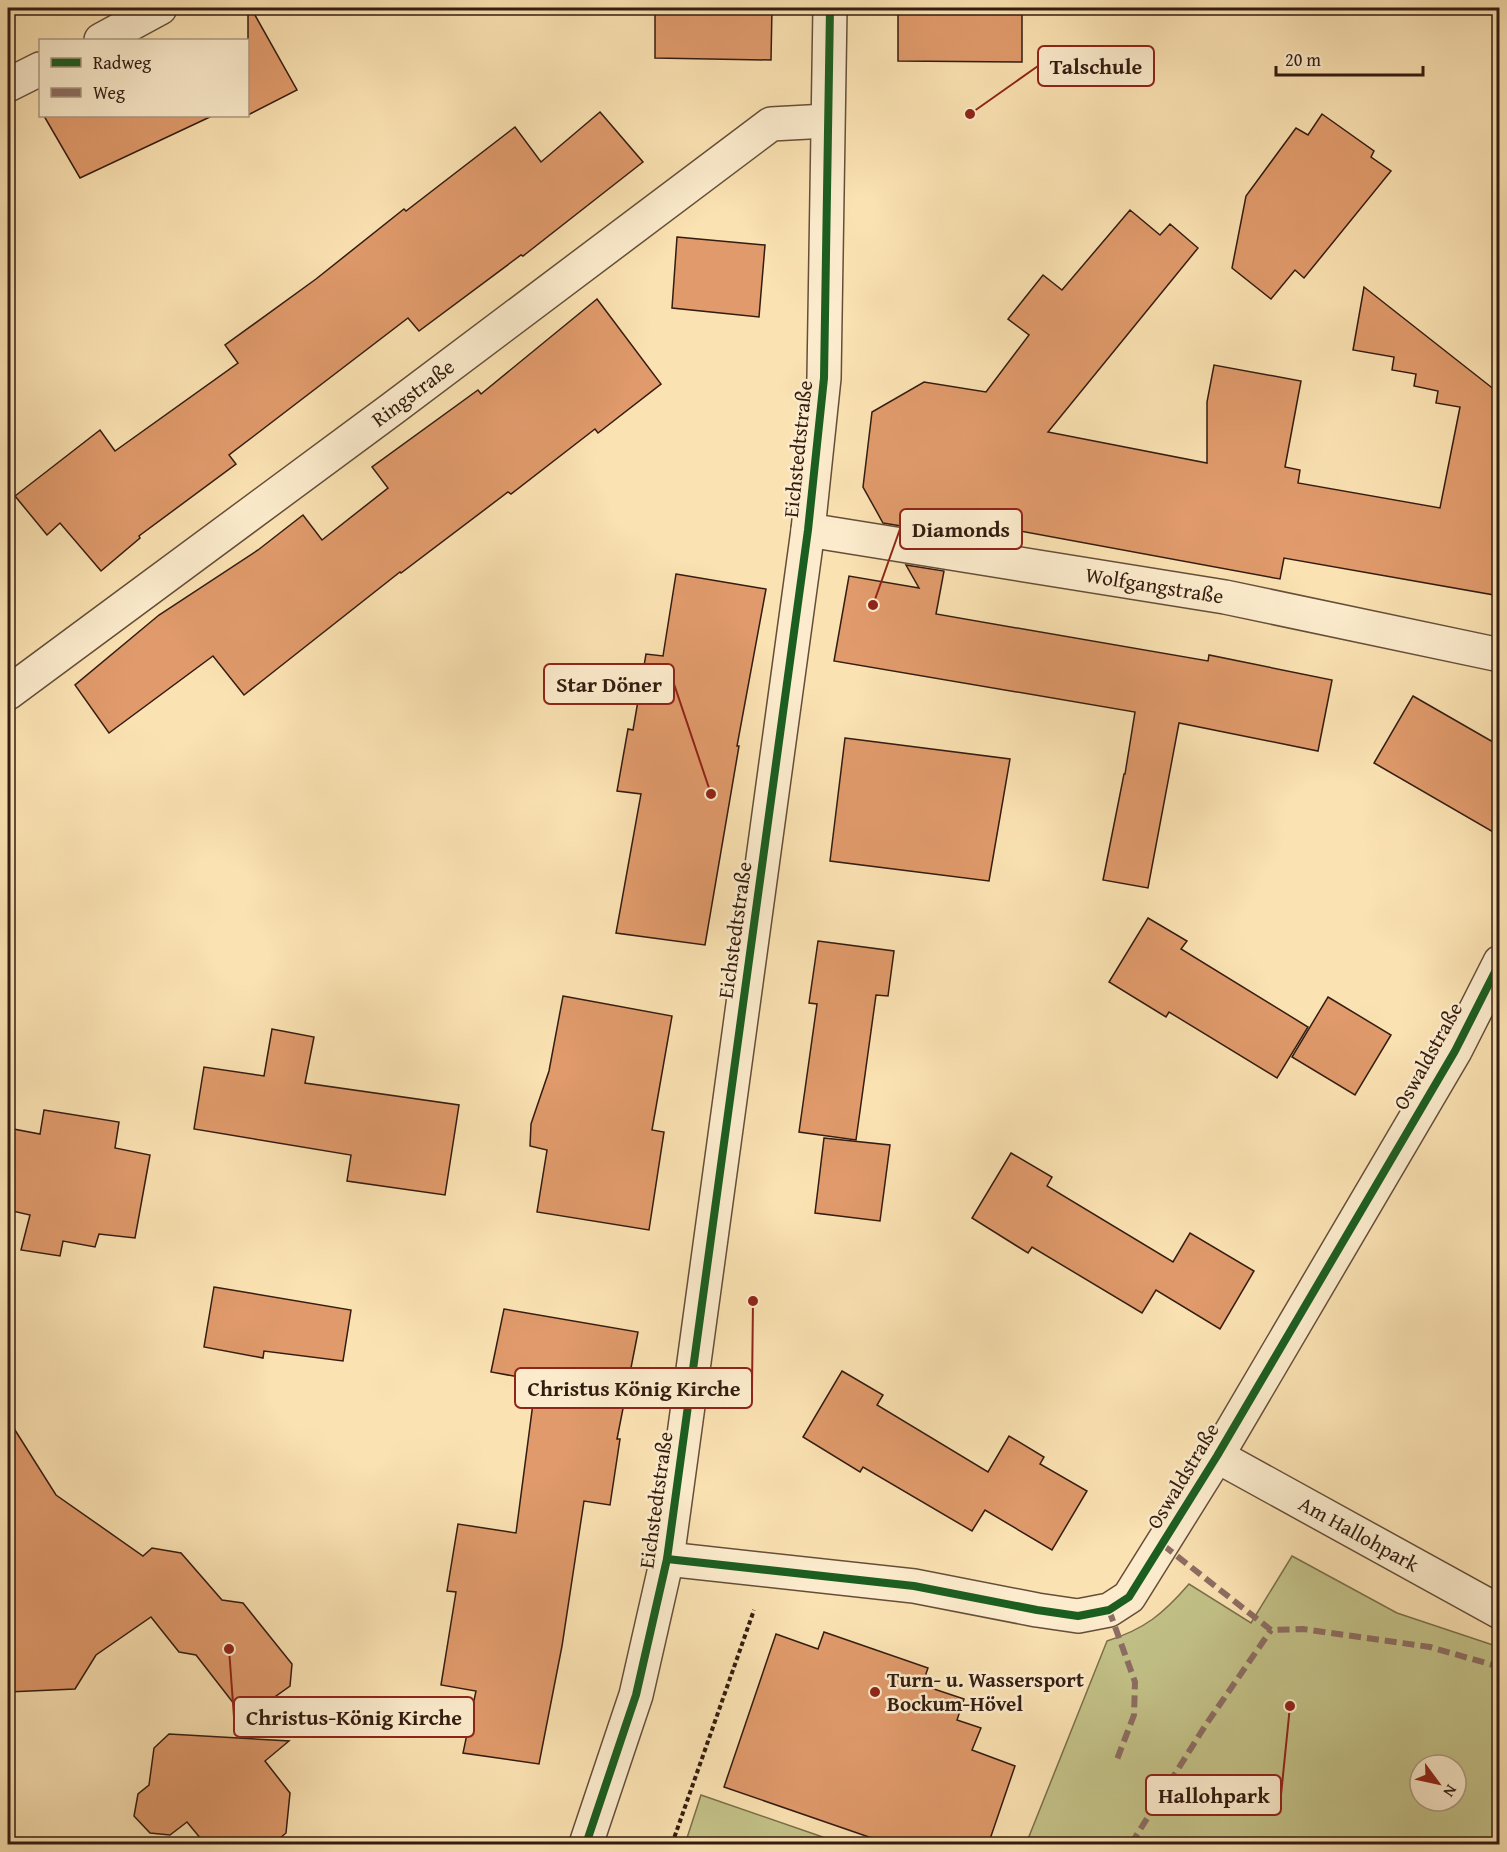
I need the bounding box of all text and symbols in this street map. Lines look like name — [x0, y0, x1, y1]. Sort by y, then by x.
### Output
legend — [39, 39, 249, 117]
scale bar — [1276, 39, 1423, 77]
callout: Talschule — [1038, 46, 1154, 86]
text: 20 m — [1285, 46, 1321, 73]
text: Radweg — [93, 49, 151, 76]
text: Talschule — [1050, 50, 1143, 82]
text: Weg — [93, 79, 125, 106]
street label: Ringstraße — [365, 351, 461, 434]
street label: Eichstedtstraße — [775, 379, 820, 519]
callout: Diamonds — [900, 509, 1022, 549]
text: Diamonds — [912, 513, 1010, 545]
street label: Wolfgangstraße — [1083, 559, 1226, 612]
callout: Star Döner — [544, 664, 674, 704]
text: Star Döner — [556, 668, 662, 700]
street label: Eichstedtstraße — [710, 859, 759, 1000]
street label: Oswaldstraße — [1385, 996, 1470, 1115]
callout: Christus König Kirche — [515, 1368, 752, 1408]
text: Christus König Kirche — [527, 1372, 741, 1404]
street label: Oswaldstraße — [1139, 1417, 1227, 1535]
street label: Eichstedtstraße — [631, 1429, 680, 1570]
street label: Am Hallohpark — [1293, 1488, 1425, 1580]
place label: Turn- u. Wassersport Bockum-Hövel — [887, 1664, 1084, 1719]
marker: Turn- u. Wassersport Bockum-Hövel — [868, 1685, 882, 1699]
callout: Christus-König Kirche — [234, 1697, 474, 1737]
text: Christus-König Kirche — [246, 1701, 462, 1733]
north arrow — [1408, 1753, 1468, 1813]
callout: Hallohpark — [1146, 1775, 1281, 1815]
text: Hallohpark — [1158, 1779, 1270, 1811]
text: N — [1437, 1780, 1464, 1802]

